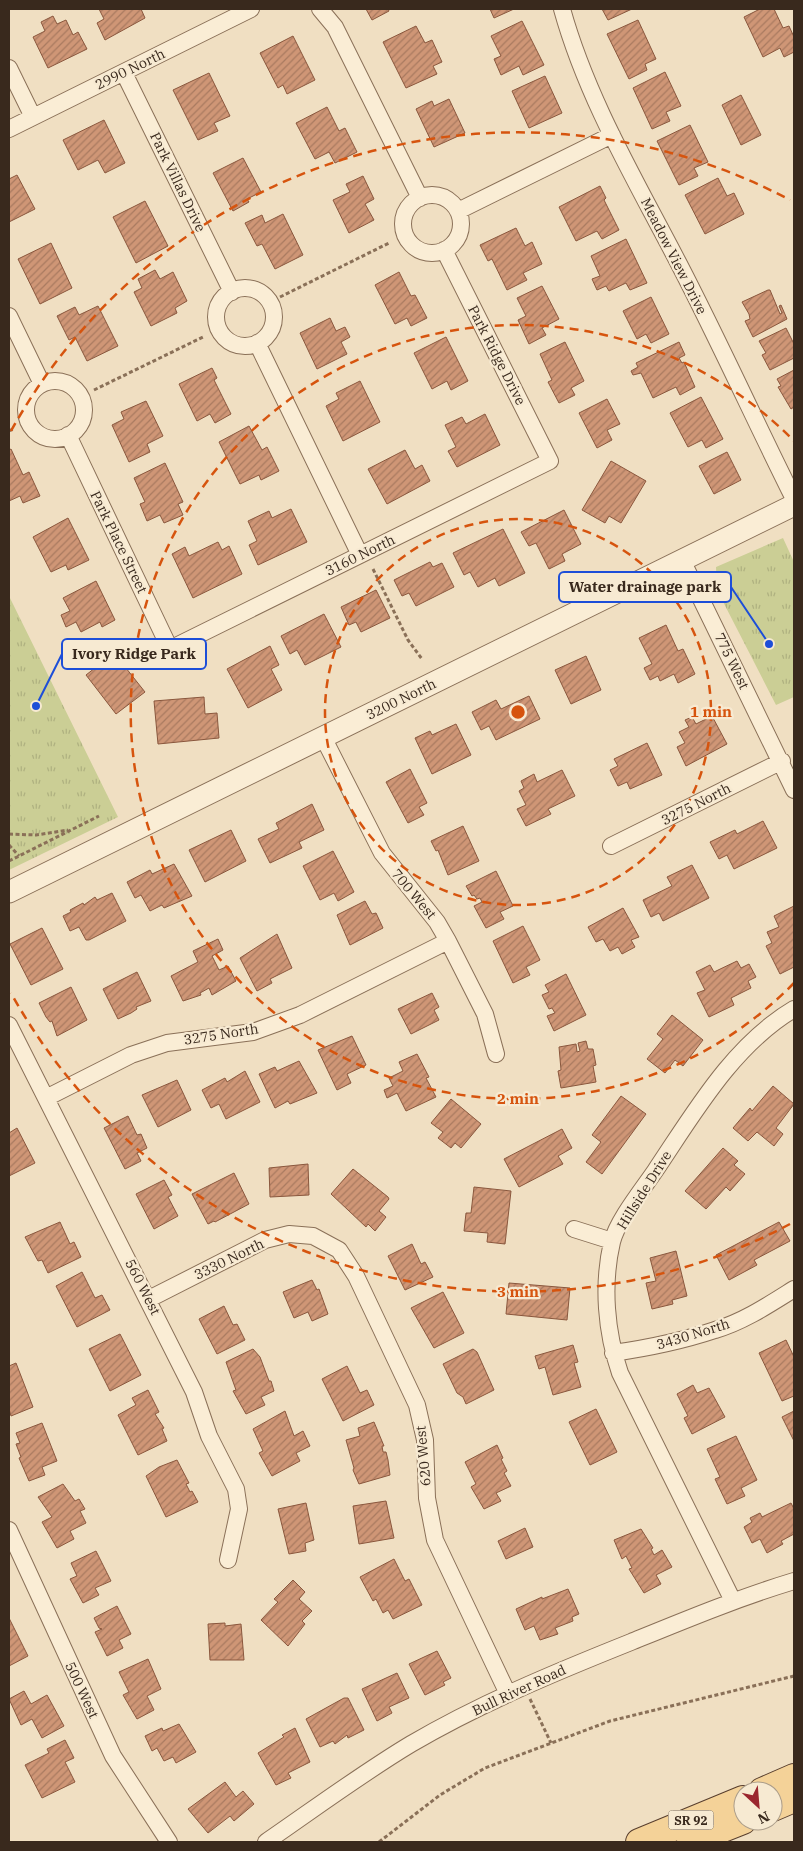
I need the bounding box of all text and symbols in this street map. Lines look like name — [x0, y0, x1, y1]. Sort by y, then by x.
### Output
street label: 2990 North — [92, 44, 168, 94]
street label: Park Villas Drive — [146, 129, 210, 235]
street label: Meadow View Drive — [637, 195, 711, 317]
street label: Park Ridge Drive — [464, 302, 530, 408]
street label: Park Place Street — [86, 488, 152, 596]
street label: 3160 North — [322, 530, 398, 580]
callout: Water drainage park — [559, 572, 731, 602]
text: Water drainage park — [569, 577, 722, 596]
street label: 775 West — [711, 630, 753, 692]
callout: Ivory Ridge Park — [62, 639, 206, 669]
text: Ivory Ridge Park — [72, 644, 197, 663]
street label: 3200 North — [363, 674, 439, 724]
text: 1 min — [690, 702, 732, 721]
centre of rings — [509, 703, 527, 721]
street label: 3275 North — [658, 779, 734, 829]
street label: 700 West — [388, 865, 440, 923]
street label: 3275 North — [182, 1019, 260, 1049]
text: 2 min — [497, 1089, 539, 1108]
street label: Hillside Drive — [613, 1147, 675, 1233]
street label: 3330 North — [191, 1234, 267, 1284]
street label: 560 West — [121, 1256, 165, 1318]
text: 3 min — [497, 1282, 539, 1301]
street label: 3430 North — [654, 1314, 732, 1354]
street label: 620 West — [411, 1425, 435, 1487]
street label: 500 West — [61, 1659, 103, 1721]
street label: Bull River Road — [469, 1660, 569, 1720]
north arrow — [733, 1781, 783, 1831]
text: N — [755, 1807, 773, 1828]
road number: SR 92 — [668, 1810, 714, 1830]

